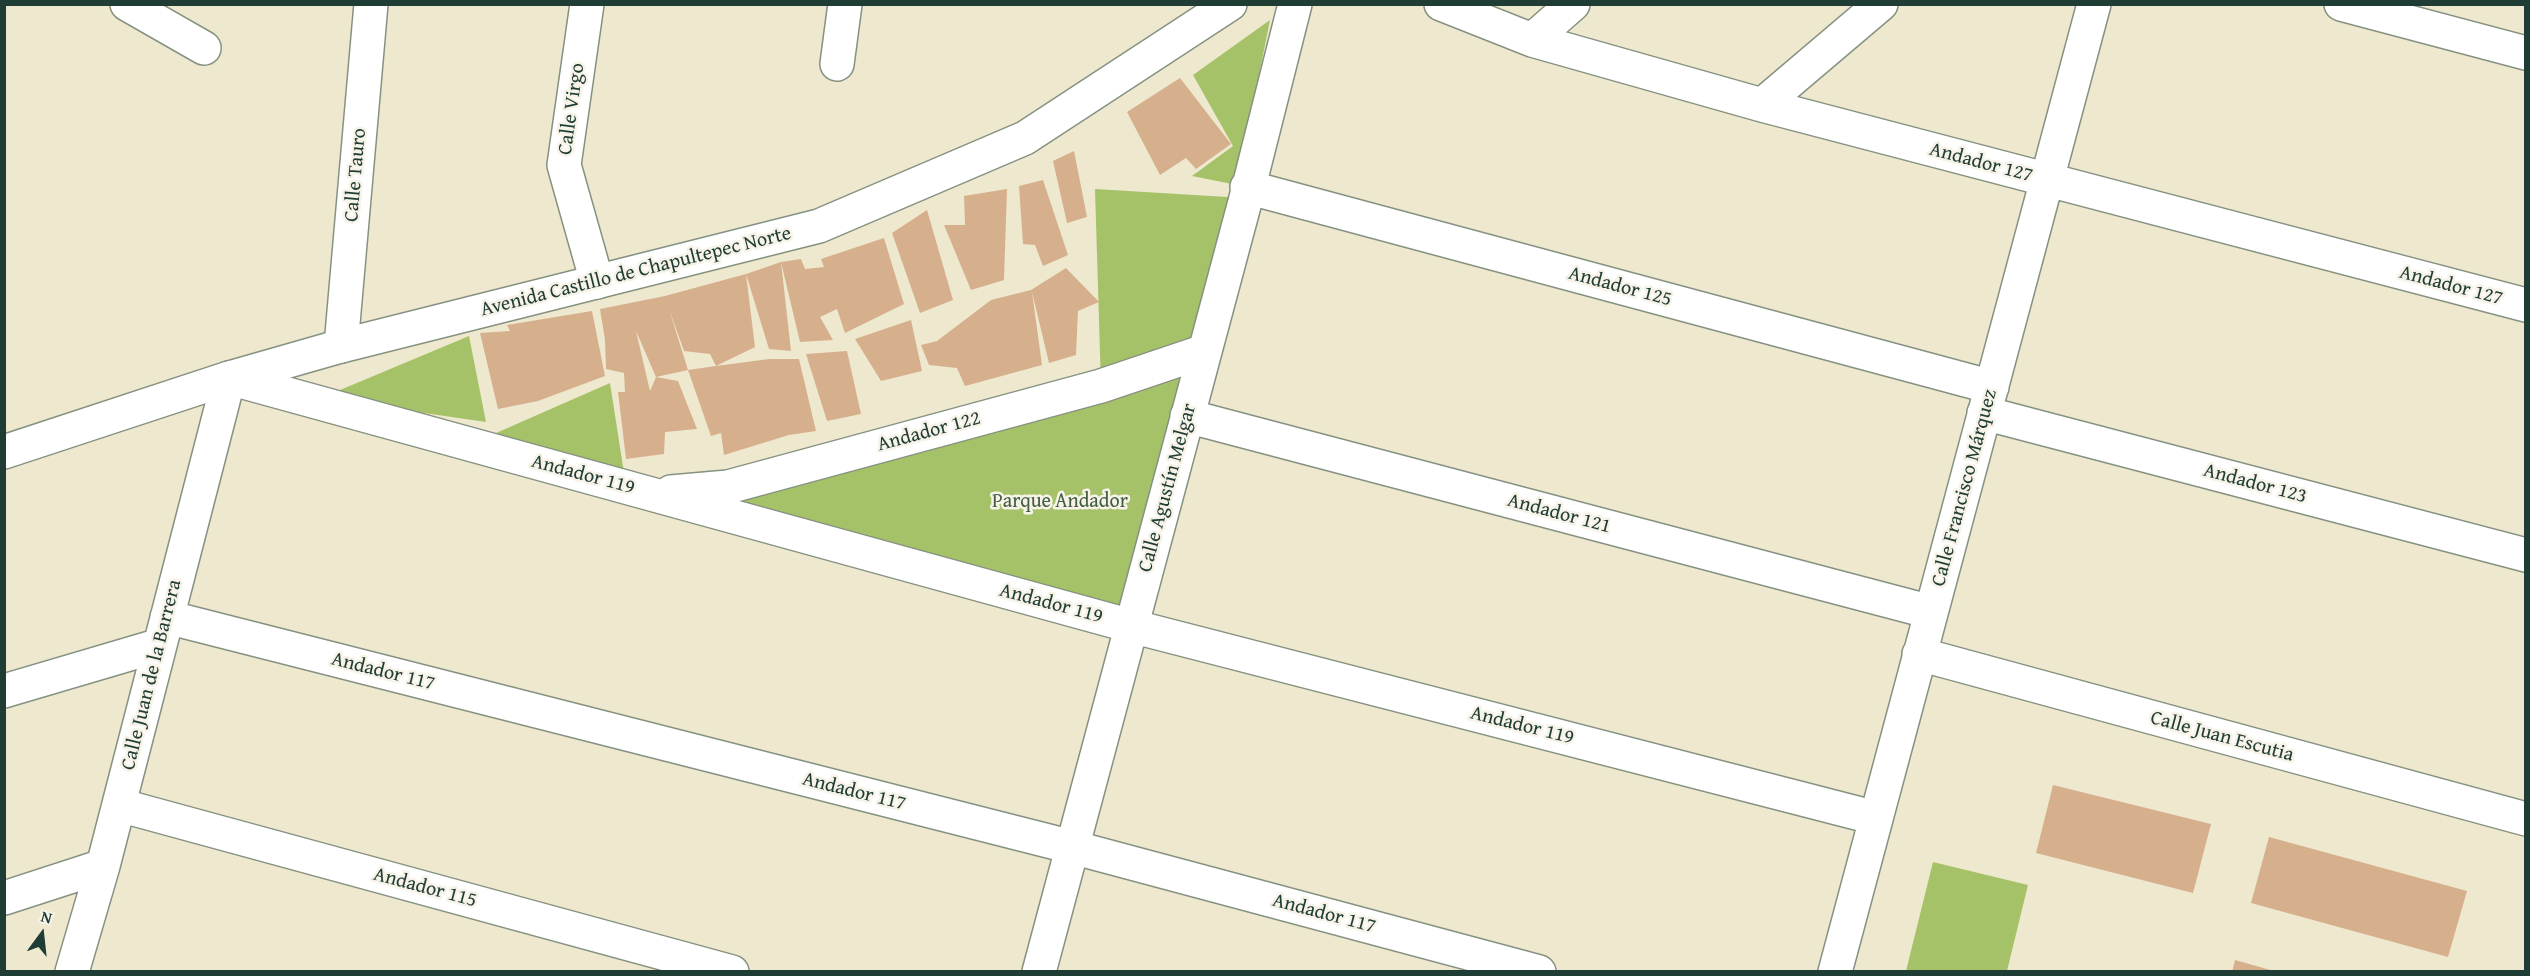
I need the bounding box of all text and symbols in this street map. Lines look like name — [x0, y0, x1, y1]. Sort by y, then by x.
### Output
street label: Calle Virgo — [554, 62, 590, 156]
street label: Calle Tauro — [340, 127, 372, 223]
street label: Andador 127 — [1927, 138, 2035, 188]
street label: Avenida Castillo de Chapultepec Norte — [478, 222, 794, 322]
street label: Andador 127 — [2397, 261, 2505, 311]
street label: Andador 125 — [1566, 262, 1674, 312]
street label: Calle Francisco Márquez — [1927, 387, 2003, 589]
street label: Calle Agustín Melgar — [1134, 401, 1202, 575]
street label: Andador 122 — [875, 407, 983, 457]
street label: Andador 119 — [529, 450, 637, 500]
street label: Andador 123 — [2201, 459, 2309, 509]
street label: Andador 121 — [1505, 489, 1613, 539]
park label: Parque Andador — [992, 490, 1128, 514]
street label: Calle Juan de la Barrera — [117, 577, 187, 773]
street label: Andador 119 — [997, 579, 1105, 629]
street label: Andador 117 — [329, 648, 437, 696]
street label: Andador 119 — [1468, 702, 1576, 750]
street label: Calle Juan Escutia — [2148, 706, 2296, 768]
street label: Andador 117 — [800, 768, 908, 816]
street label: Andador 115 — [371, 863, 479, 913]
street label: Andador 117 — [1270, 889, 1378, 939]
north arrow — [12, 904, 72, 964]
text: N — [38, 904, 55, 930]

